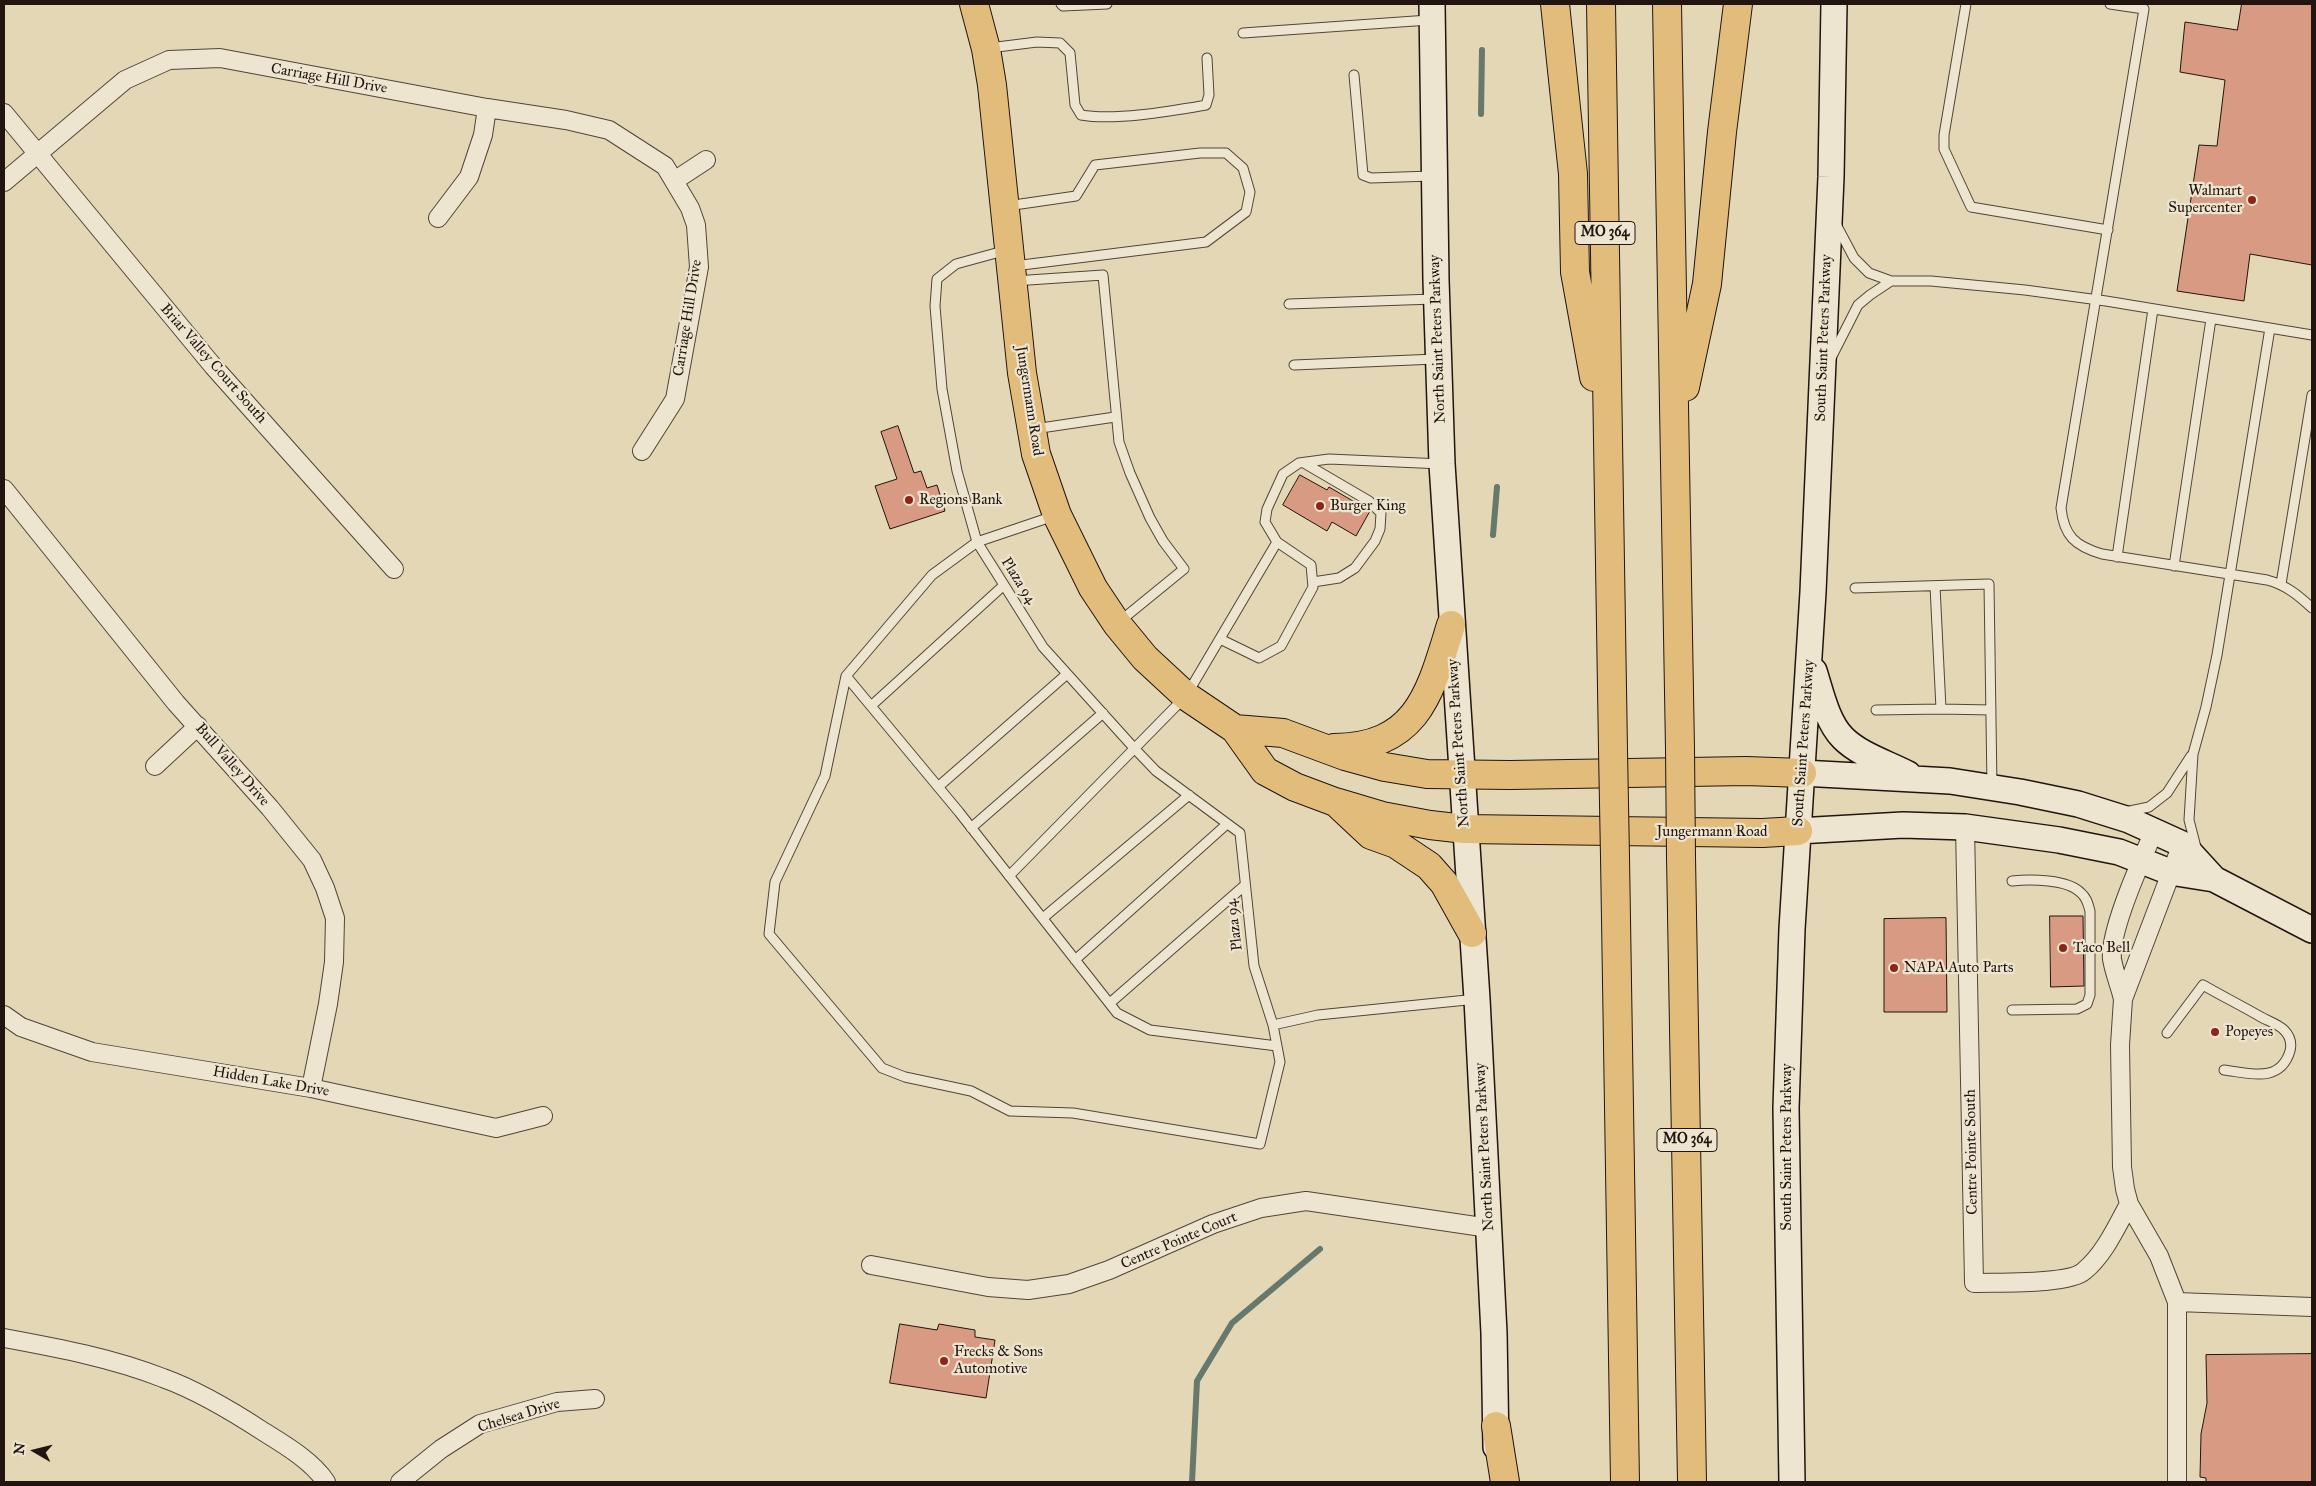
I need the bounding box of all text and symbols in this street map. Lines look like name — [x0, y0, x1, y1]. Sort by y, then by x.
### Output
street label: Carriage Hill Drive — [269, 60, 389, 98]
place label: Walmart Supercenter — [2168, 182, 2242, 217]
marker: Walmart Supercenter — [2246, 194, 2258, 206]
road number: MO 364 — [1575, 222, 1635, 244]
street label: North Saint Peters Parkway — [1426, 254, 1450, 424]
street label: South Saint Peters Parkway — [1812, 254, 1836, 422]
street label: Carriage Hill Drive — [670, 258, 706, 378]
street label: Briar Valley Court South — [156, 300, 270, 428]
street label: Jungermann Road — [1011, 345, 1047, 457]
place label: Regions Bank — [919, 491, 1003, 509]
marker: Regions Bank — [903, 494, 915, 506]
place label: Burger King — [1330, 497, 1406, 515]
marker: Burger King — [1314, 500, 1326, 512]
street label: Plaza 94 — [997, 554, 1039, 608]
street label: North Saint Peters Parkway — [1444, 658, 1474, 828]
street label: South Saint Peters Parkway — [1789, 659, 1819, 827]
street label: Bull Valley Drive — [191, 720, 273, 810]
street label: Jungermann Road — [1656, 823, 1768, 841]
street label: Plaza 94 — [1223, 898, 1247, 952]
place label: Taco Bell — [2073, 939, 2130, 957]
marker: Taco Bell — [2057, 942, 2069, 954]
place label: NAPA Auto Parts — [1904, 959, 2013, 977]
marker: NAPA Auto Parts — [1888, 962, 1900, 974]
place label: Popeyes — [2225, 1023, 2273, 1041]
marker: Popeyes — [2209, 1026, 2221, 1038]
street label: North Saint Peters Parkway — [1472, 1062, 1498, 1232]
street label: Hidden Lake Drive — [211, 1063, 331, 1101]
street label: South Saint Peters Parkway — [1778, 1063, 1796, 1231]
street label: Centre Pointe South — [1962, 1089, 1982, 1215]
road number: MO 364 — [1657, 1128, 1717, 1152]
street label: Centre Pointe Court — [1118, 1208, 1240, 1274]
place label: Frecks & Sons Automotive — [954, 1343, 1043, 1378]
marker: Frecks & Sons Automotive — [938, 1355, 950, 1367]
street label: Chelsea Drive — [476, 1395, 562, 1437]
north arrow — [10, 1426, 60, 1476]
text: N — [10, 1442, 29, 1456]

